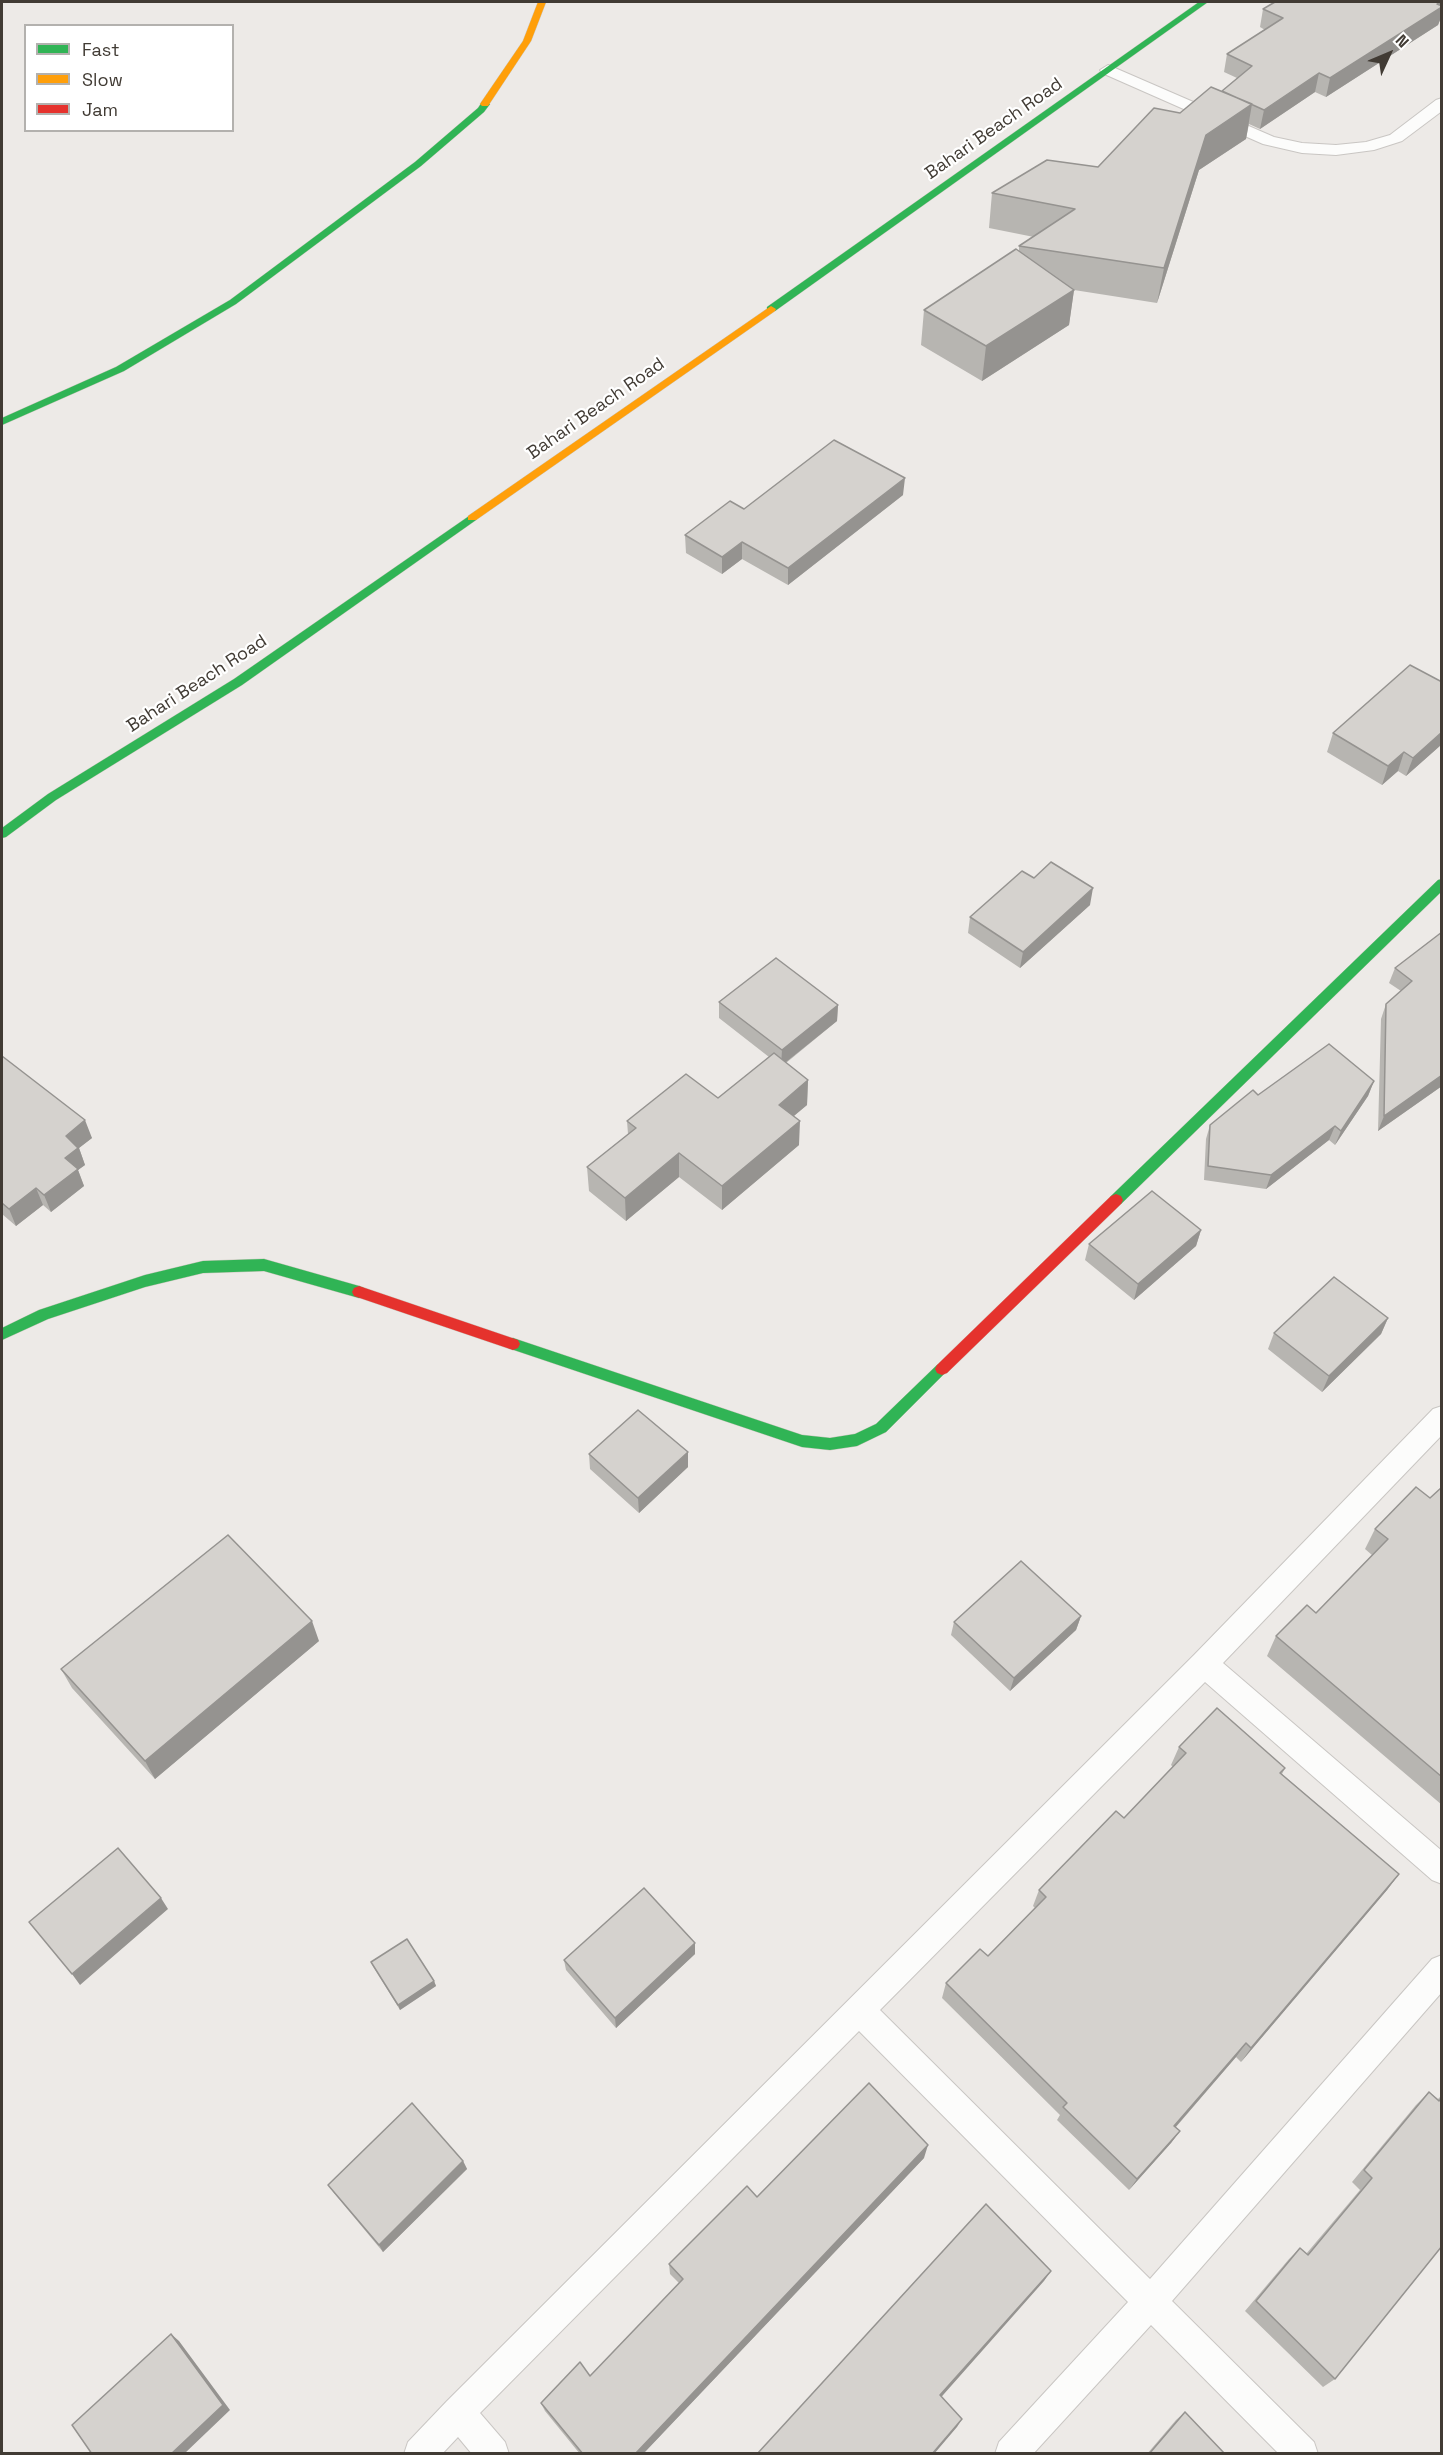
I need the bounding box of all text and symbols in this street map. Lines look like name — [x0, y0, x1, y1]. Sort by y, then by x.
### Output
legend — [24, 24, 234, 132]
north arrow — [1359, 24, 1419, 84]
text: N — [1391, 30, 1414, 52]
text: Fast — [82, 38, 119, 61]
text: Slow — [82, 68, 123, 91]
street label: Bahari Beach Road — [921, 73, 1067, 185]
text: Jam — [82, 98, 118, 121]
street label: Bahari Beach Road — [523, 353, 669, 465]
street label: Bahari Beach Road — [123, 631, 271, 737]

